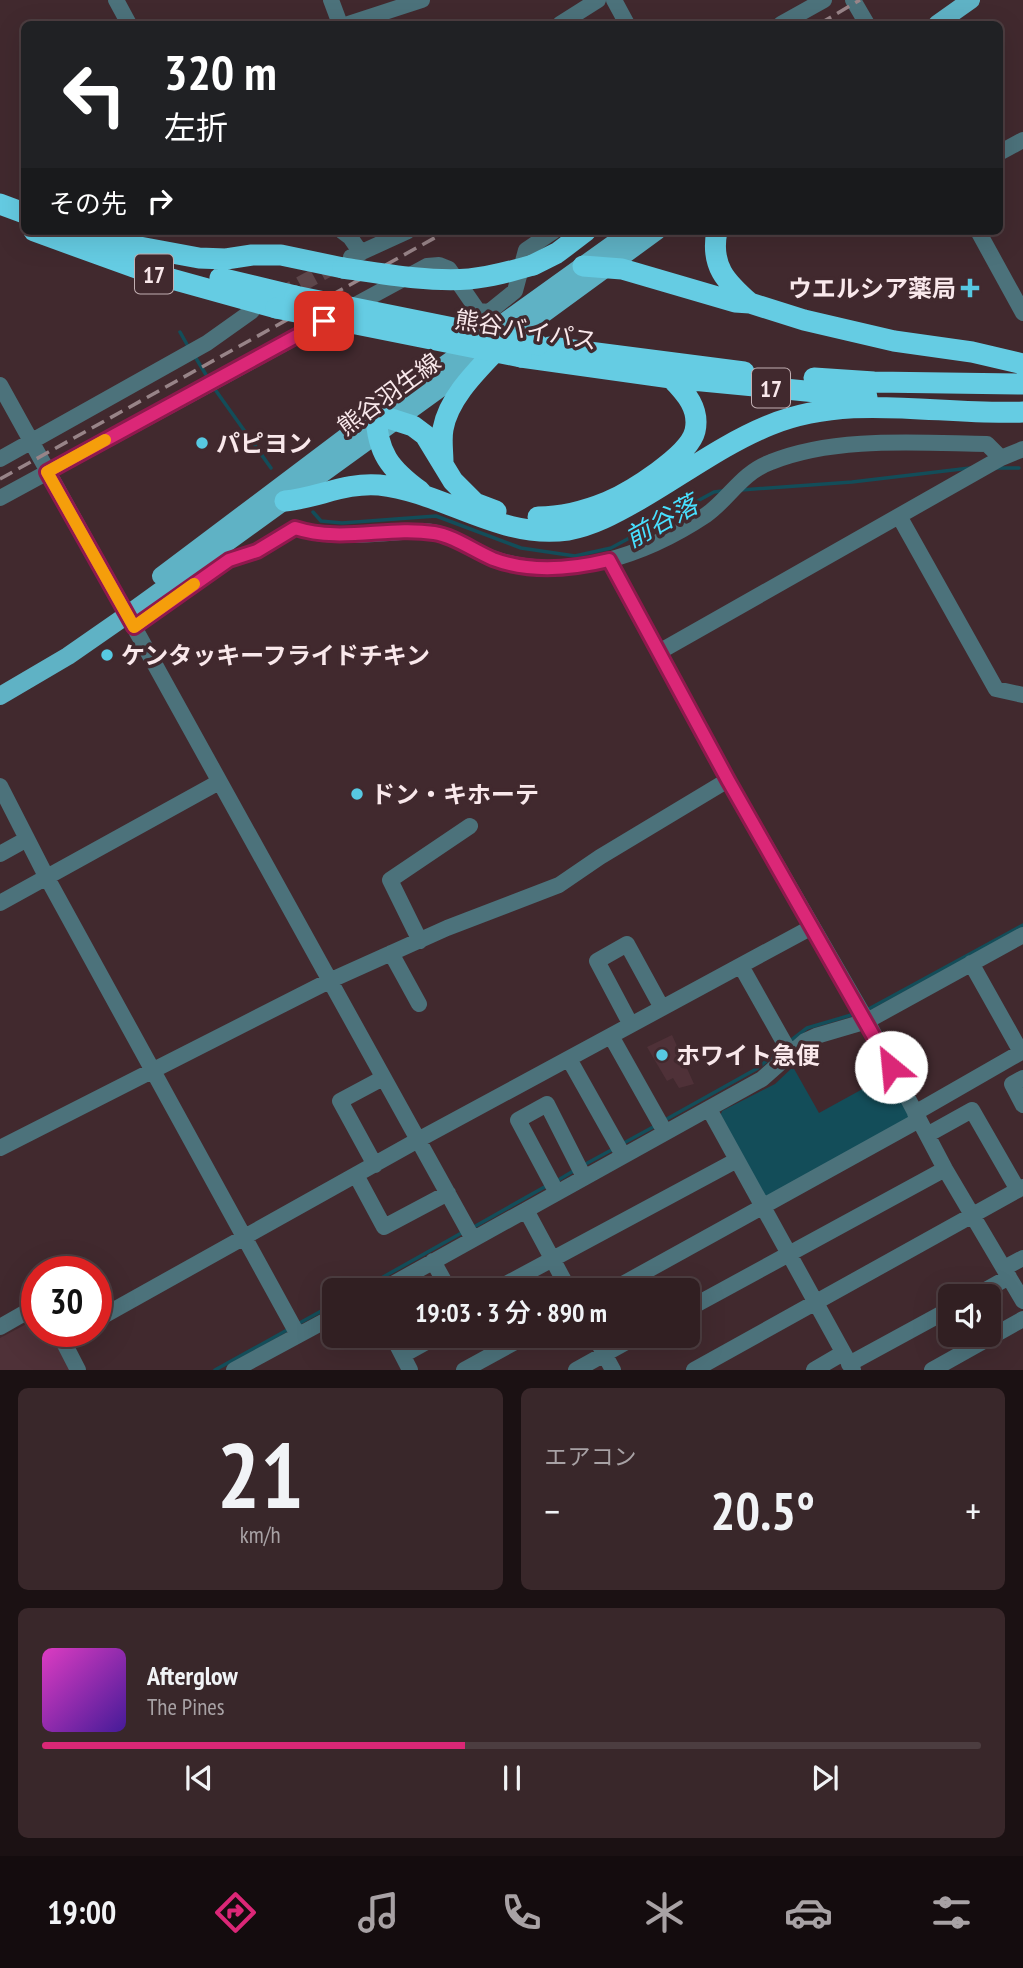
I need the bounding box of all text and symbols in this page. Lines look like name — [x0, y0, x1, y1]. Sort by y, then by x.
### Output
text: 320 m — [164, 40, 277, 104]
icon: left — [49, 49, 140, 140]
text: 左折 — [164, 106, 228, 148]
icon: right — [141, 182, 179, 220]
text: その先 — [49, 187, 127, 220]
road number: 17 — [135, 255, 173, 294]
place label: ウエルシア薬局 — [788, 273, 956, 304]
marker: ウエルシア薬局 — [962, 280, 978, 296]
pin — [294, 291, 354, 351]
icon: arrive — [305, 302, 343, 340]
street label: 熊谷バイパス — [453, 303, 599, 357]
street label: 熊谷羽生線 — [331, 346, 447, 442]
road number: 17 — [752, 368, 790, 408]
place label: パピヨン — [216, 428, 312, 459]
marker: パピヨン — [194, 435, 210, 451]
water label: 前谷落 — [619, 486, 707, 554]
place label: ケンタッキーフライドチキン — [121, 640, 430, 671]
marker: ケンタッキーフライドチキン — [99, 647, 115, 663]
place label: ドン・キホーテ — [371, 779, 539, 810]
marker: ドン・キホーテ — [349, 786, 365, 802]
position arrow — [854, 1030, 928, 1104]
place label: ホワイト急便 — [676, 1040, 820, 1071]
marker: ホワイト急便 — [654, 1047, 670, 1063]
speed limit sign: 30 — [21, 1256, 112, 1347]
map controls — [938, 1284, 1001, 1347]
button: sound — [938, 1284, 1001, 1347]
text: 19:03 · 3 分 · 890 m — [415, 1296, 607, 1329]
text: 21 — [217, 1415, 304, 1533]
text: エアコン — [545, 1442, 637, 1471]
text: 20.5° — [710, 1477, 815, 1544]
text: − — [545, 1486, 560, 1535]
text: + — [965, 1486, 981, 1535]
text: km/h — [240, 1520, 281, 1549]
text: Afterglow — [147, 1659, 238, 1692]
text: The Pines — [147, 1692, 225, 1721]
icon: previous — [180, 1759, 218, 1797]
icon: pause — [493, 1759, 531, 1797]
icon: next — [806, 1759, 844, 1797]
icon: directions — [211, 1888, 260, 1937]
icon: music — [354, 1888, 403, 1937]
icon: phone — [497, 1888, 546, 1937]
icon: climate — [640, 1888, 689, 1937]
icon: car — [784, 1888, 833, 1937]
icon: filters — [927, 1888, 976, 1937]
text: 19:00 — [47, 1891, 116, 1933]

